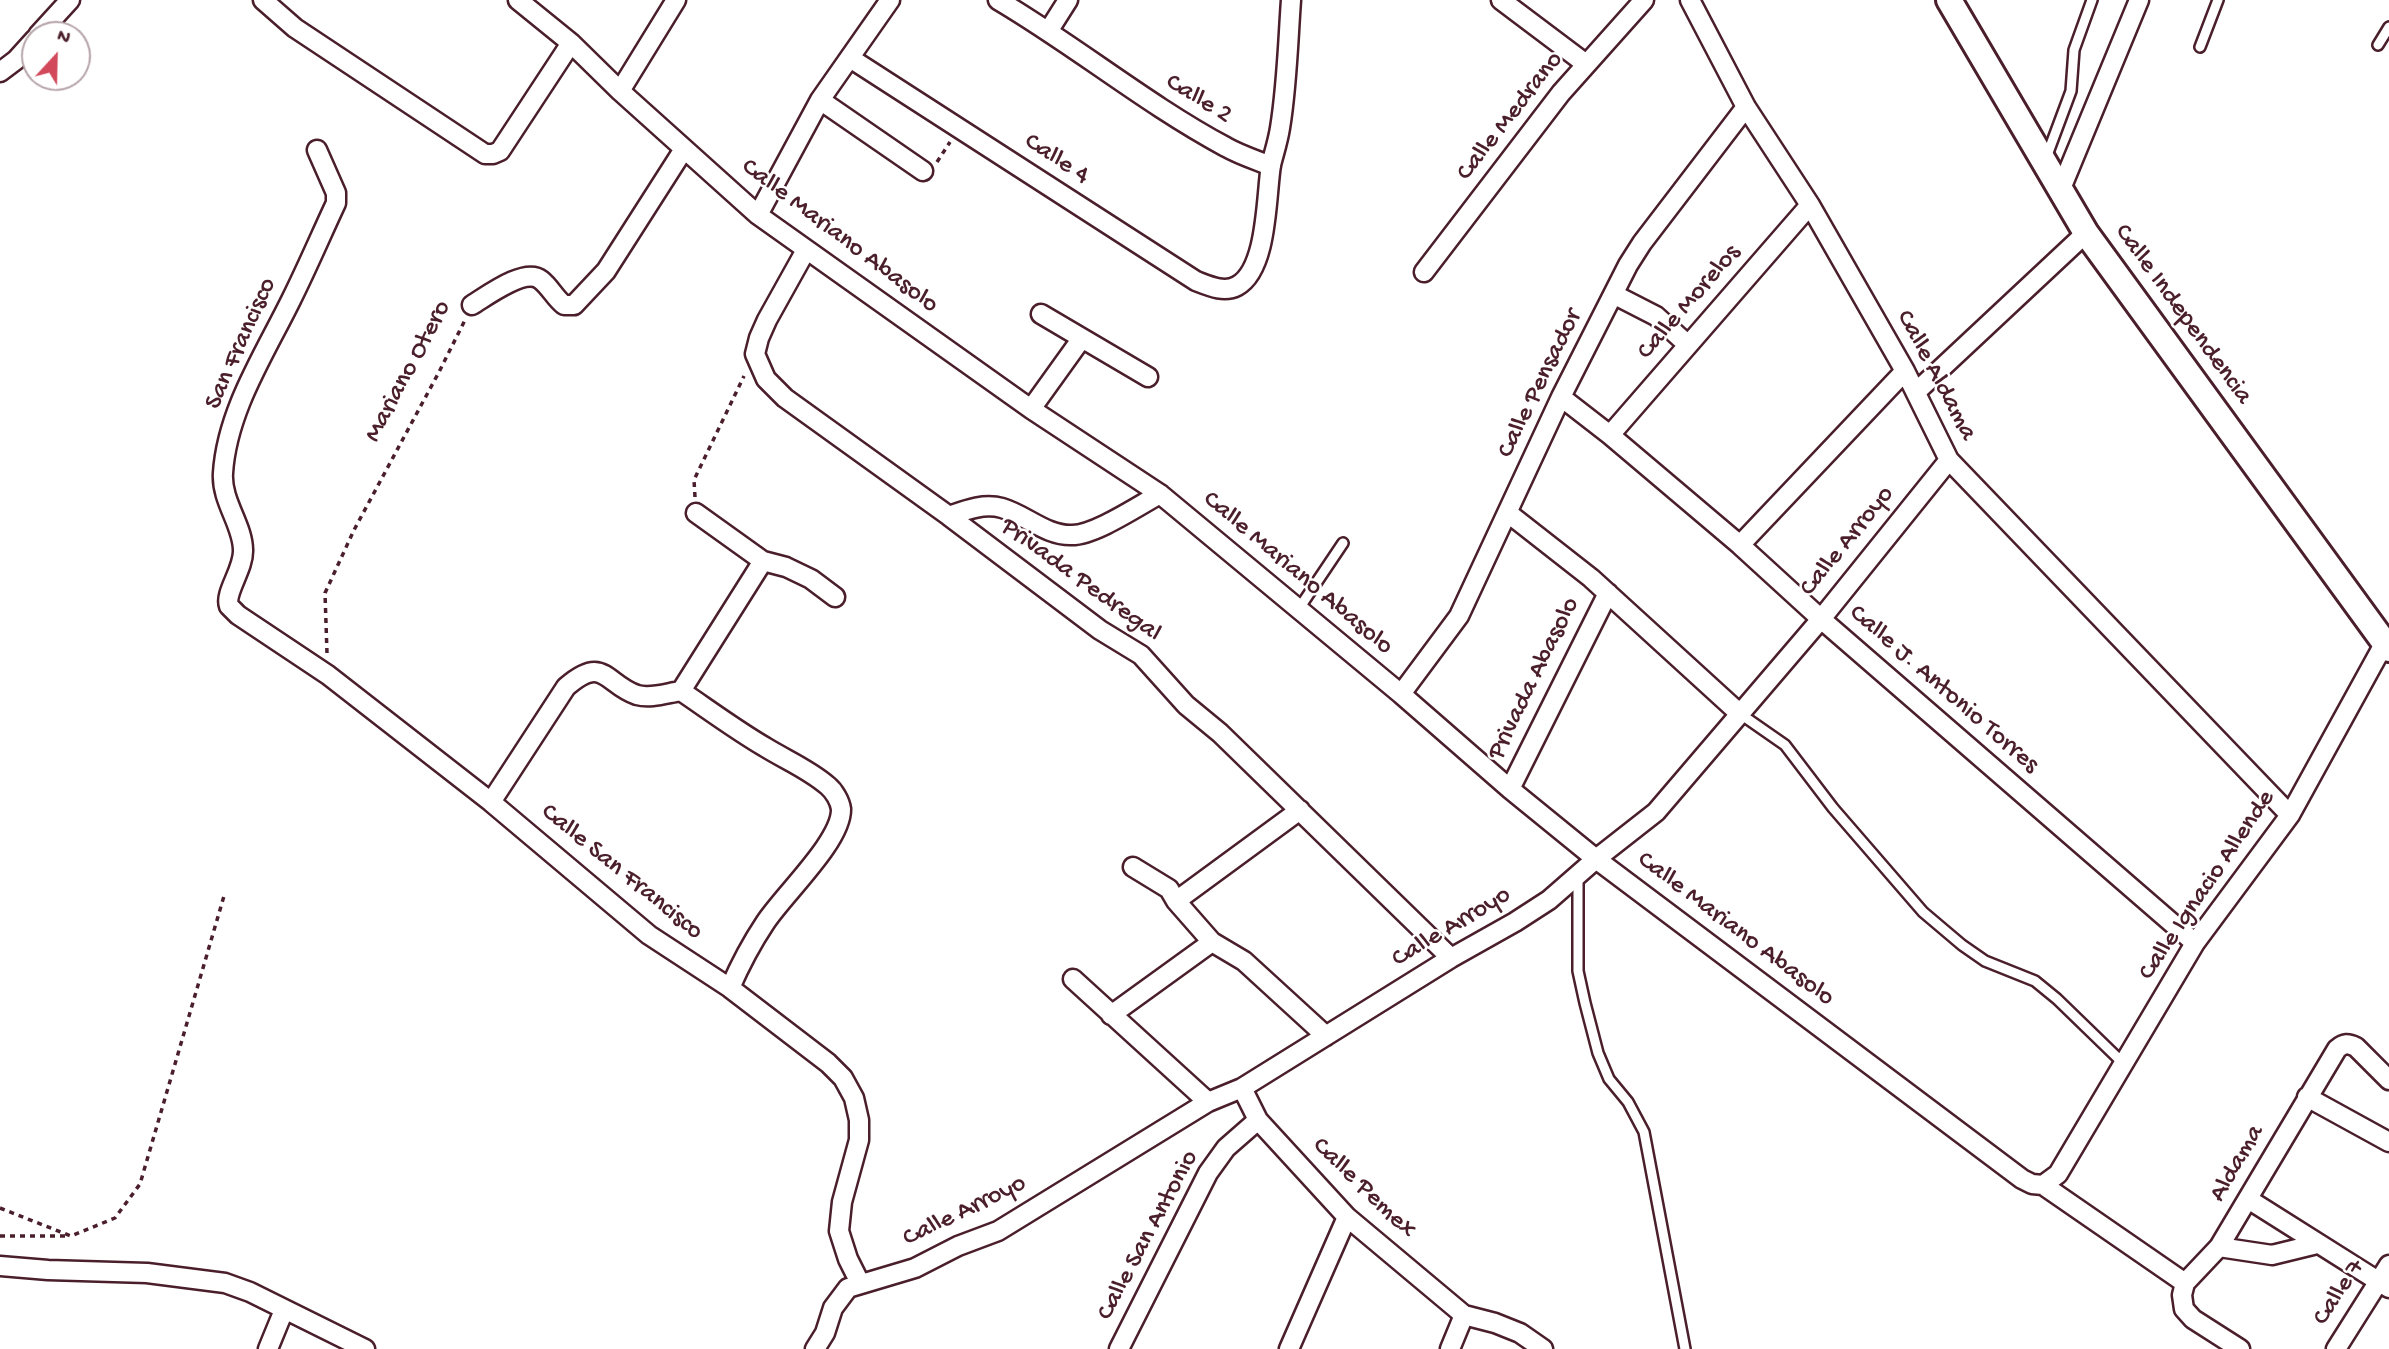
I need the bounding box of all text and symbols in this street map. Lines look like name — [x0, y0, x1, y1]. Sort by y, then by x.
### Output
north arrow — [21, 21, 91, 91]
text: N — [53, 25, 73, 51]
street label: Calle Medrano — [1451, 46, 1571, 188]
street label: Calle 2 — [1159, 68, 1237, 132]
street label: Calle 4 — [1017, 127, 1095, 193]
street label: Calle Mariano Abasolo — [734, 153, 944, 321]
street label: Calle Independencia — [2106, 219, 2258, 411]
street label: Calle Morelos — [1631, 239, 1749, 367]
street label: San Francisco — [199, 273, 285, 415]
street label: Mariano Otero — [359, 296, 459, 448]
street label: Calle Pensador — [1492, 305, 1590, 463]
street label: Calle Aldama — [1888, 305, 1982, 447]
street label: Calle Arroyo — [1794, 480, 1902, 604]
street label: Calle Mariano Abasolo — [1195, 485, 1399, 663]
street label: Privada Pedregal — [993, 512, 1167, 650]
street label: Privada Abasolo — [1482, 593, 1588, 765]
street label: Calle J. Antonio Torres — [1841, 599, 2045, 781]
street label: Calle Ignacio Allende — [2133, 785, 2283, 987]
street label: Calle San Francisco — [533, 798, 709, 948]
street label: Calle Mariano Abasolo — [1630, 846, 1840, 1014]
street label: Calle Arroyo — [1387, 880, 1517, 976]
street label: Aldama — [2204, 1120, 2272, 1208]
street label: Calle Pemex — [1304, 1132, 1422, 1246]
street label: Calle San Antonio — [1091, 1146, 1207, 1326]
street label: Calle Arroyo — [898, 1169, 1032, 1255]
street label: Calle 7 — [2307, 1254, 2373, 1332]

